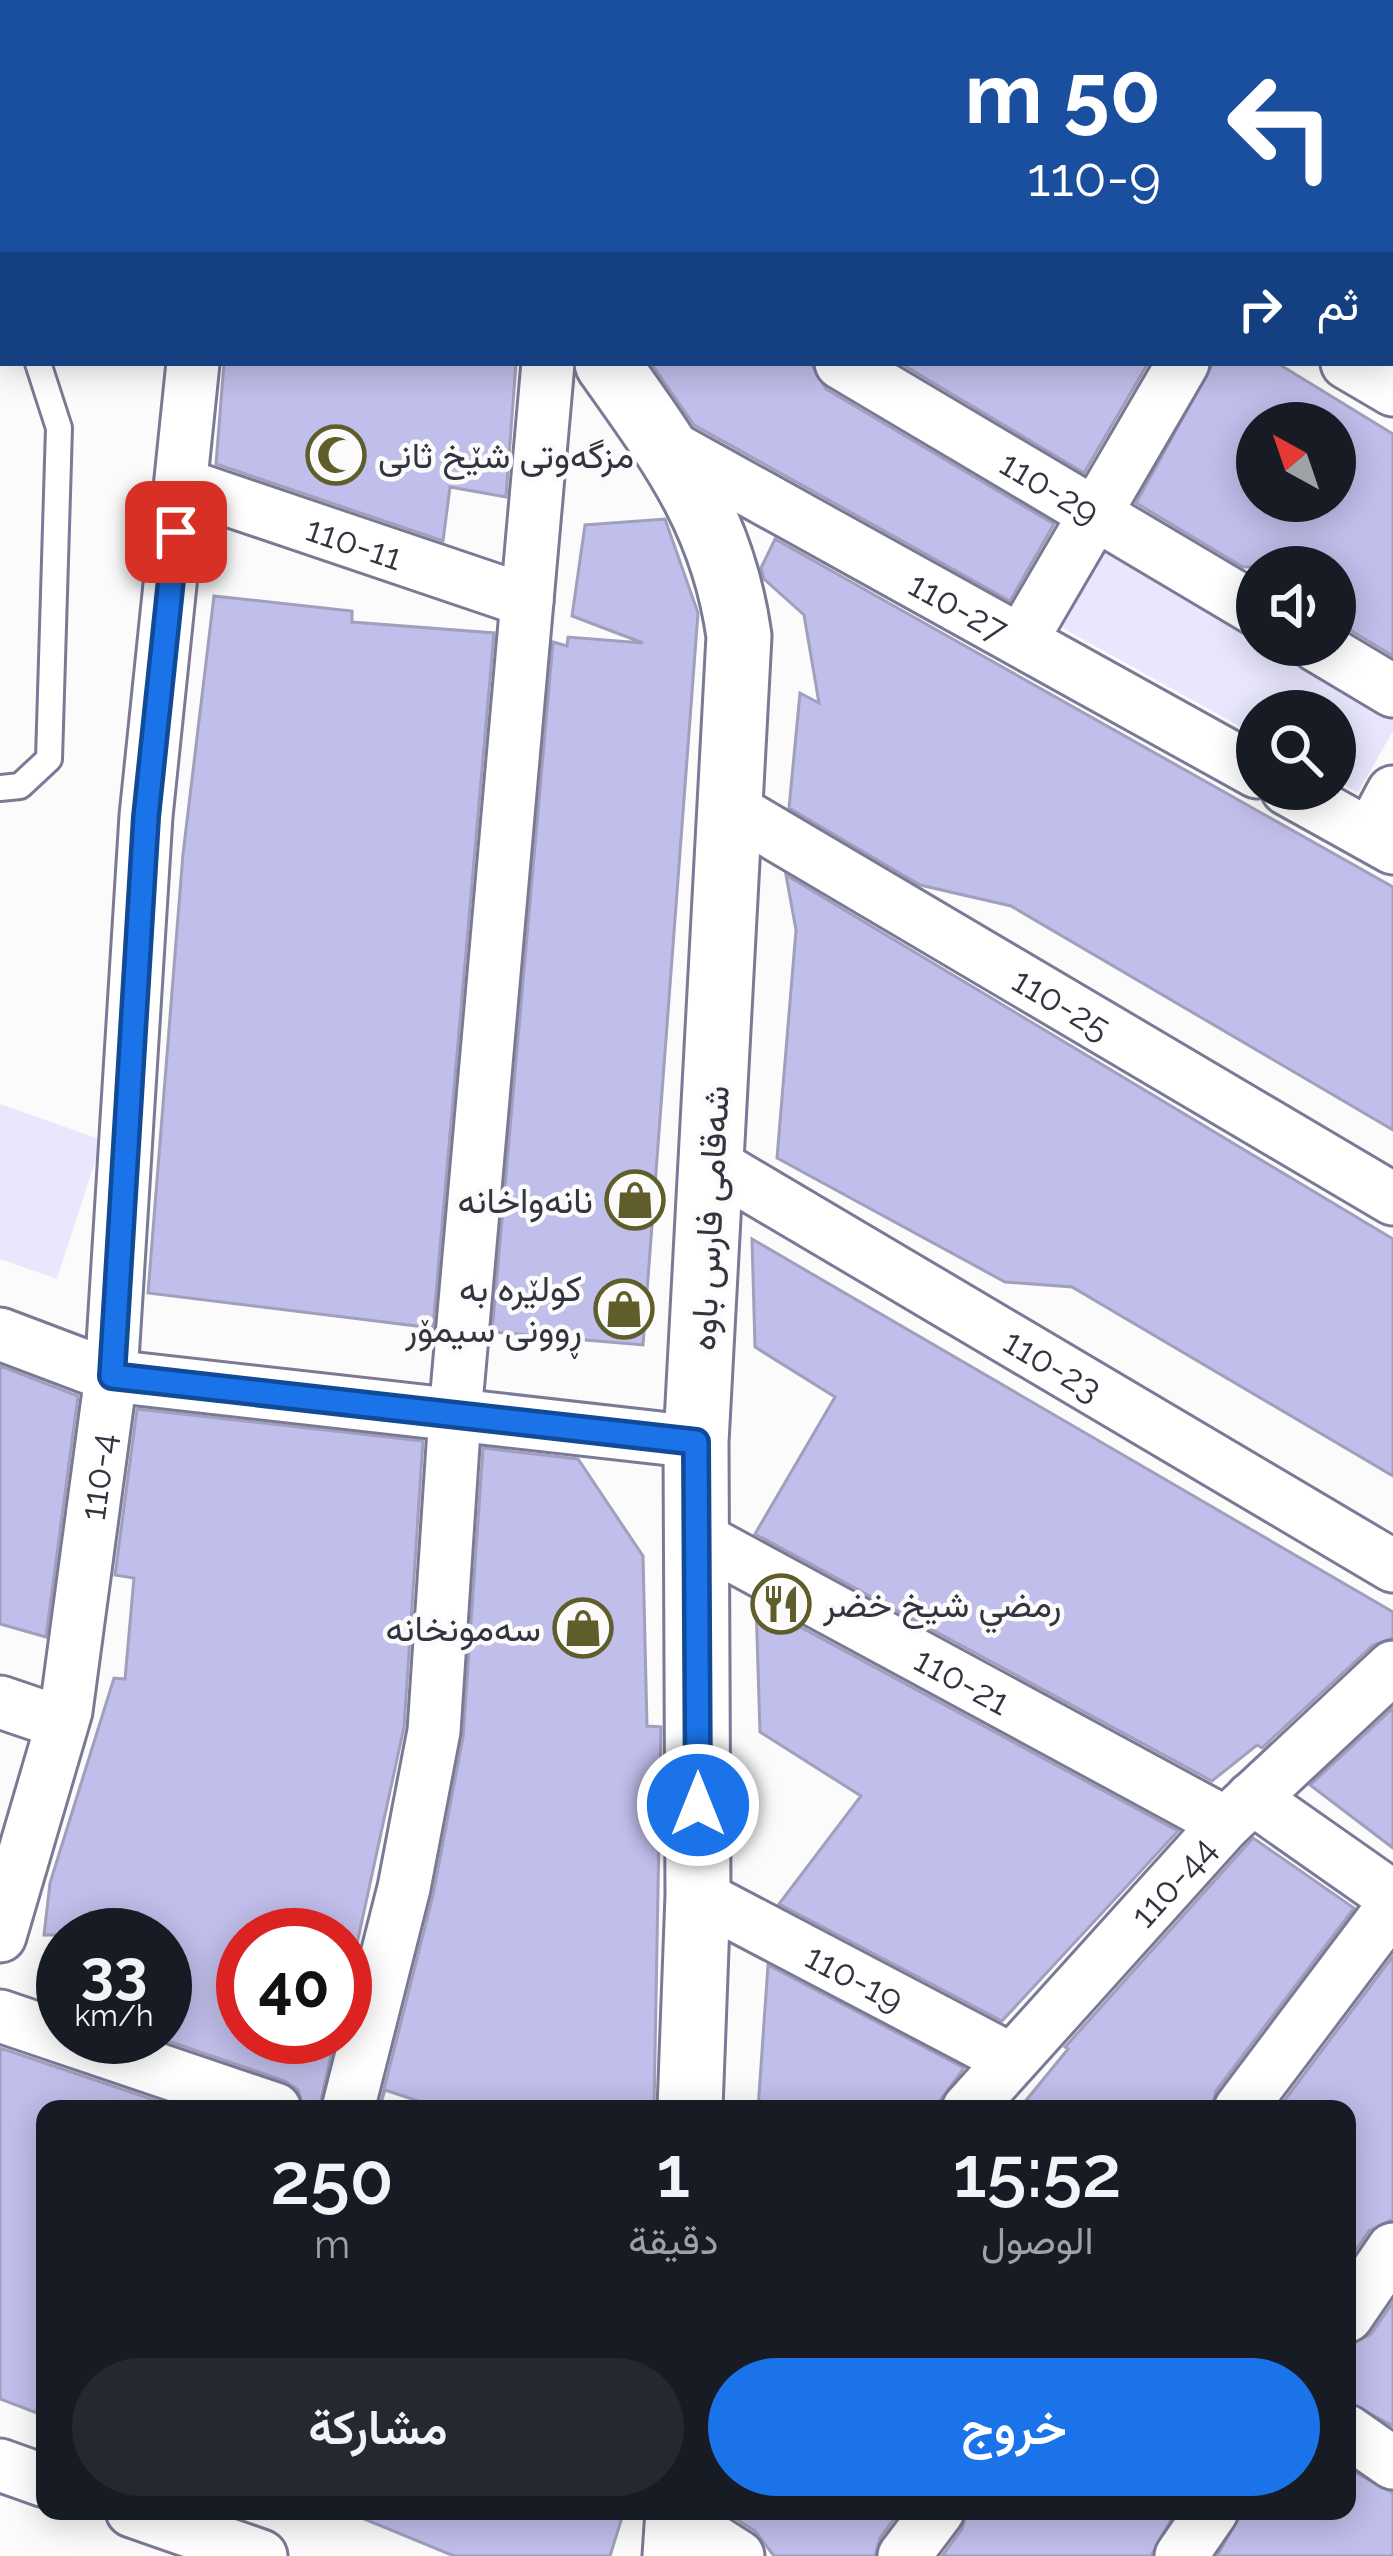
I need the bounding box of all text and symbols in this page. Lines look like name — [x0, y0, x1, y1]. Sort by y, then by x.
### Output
text: 50 m — [964, 44, 1161, 143]
icon: left — [1203, 48, 1359, 204]
text: 110-9 — [1027, 145, 1161, 209]
icon: right — [1227, 276, 1293, 342]
text: ثم — [1317, 278, 1359, 331]
north arrow — [1236, 402, 1356, 522]
map controls — [1236, 402, 1356, 810]
mosque icon: مزگەوتی شێخ ثانی — [305, 424, 367, 486]
place label: مزگەوتی شێخ ثانی — [378, 434, 634, 481]
street label: 110-29 — [993, 441, 1107, 533]
pin — [125, 481, 227, 583]
icon: arrive — [143, 499, 209, 565]
street label: 110-11 — [301, 507, 408, 578]
button: sound — [1236, 546, 1356, 666]
street label: 110-27 — [902, 562, 1015, 650]
button: search — [1236, 690, 1356, 810]
street label: 110-25 — [1005, 958, 1118, 1048]
street label: شەقامی فارس باوە — [681, 1084, 739, 1352]
shop icon: نانەواخانە — [604, 1169, 666, 1231]
place label: نانەواخانە — [458, 1179, 593, 1223]
place label: کولێرە بە ڕوونی سیمۆر — [404, 1267, 582, 1359]
shop icon: کولێرە بە ڕوونی سیمۆر — [593, 1278, 655, 1340]
street label: 110-23 — [997, 1320, 1109, 1410]
street label: 110-4 — [71, 1430, 124, 1523]
restaurant icon: رمضي شيخ خضر — [750, 1573, 812, 1635]
place label: رمضي شيخ خضر — [822, 1583, 1062, 1634]
shop icon: سەمونخانە — [552, 1597, 614, 1659]
place label: سەمونخانە — [386, 1607, 541, 1651]
street label: 110-21 — [908, 1637, 1017, 1723]
position arrow — [635, 1742, 761, 1868]
street label: 110-44 — [1121, 1828, 1224, 1936]
speed limit sign: 40 — [216, 1908, 372, 2064]
street label: 110-19 — [799, 1934, 911, 2020]
text: 33 — [81, 1936, 147, 2006]
text: km/h — [74, 1998, 154, 2033]
text: 1 — [656, 2129, 690, 2214]
text: 15:52 — [953, 2129, 1122, 2214]
text: 250 — [270, 2136, 394, 2221]
text: دقيقة — [628, 2217, 718, 2263]
text: الوصول — [981, 2217, 1093, 2263]
text: m — [314, 2221, 350, 2267]
button: مشاركة — [72, 2358, 684, 2496]
button: خروج — [708, 2358, 1320, 2496]

